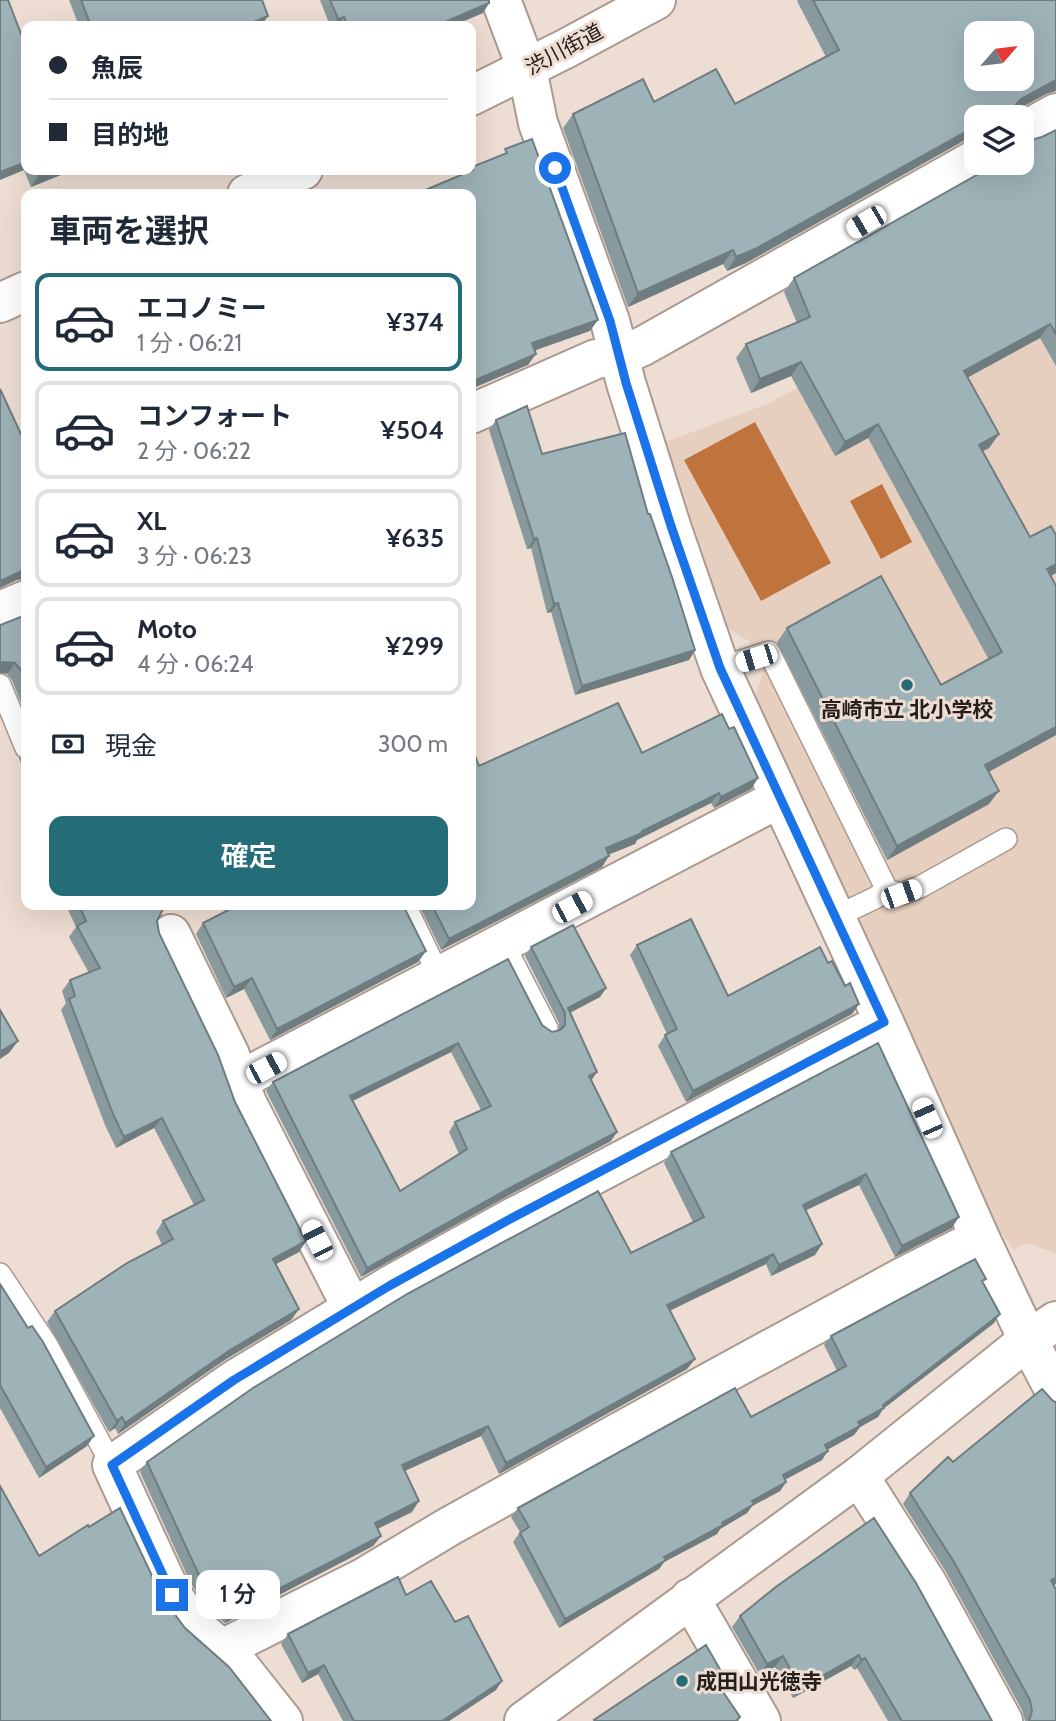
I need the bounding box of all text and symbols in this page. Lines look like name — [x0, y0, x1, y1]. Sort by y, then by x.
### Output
street label: 渋川街道 — [521, 18, 607, 80]
north arrow — [964, 21, 1034, 91]
map controls — [964, 21, 1034, 175]
text: 魚辰 — [91, 52, 143, 84]
button: layers — [964, 105, 1034, 175]
text: 目的地 — [91, 119, 169, 151]
route start — [539, 152, 571, 184]
car — [843, 202, 890, 242]
text: 車両を選択 — [49, 211, 209, 250]
icon: car — [53, 291, 116, 354]
text: エコノミー — [137, 292, 267, 324]
text: ¥374 — [387, 306, 444, 338]
text: 1 分 · 06:21 — [137, 329, 242, 357]
icon: car — [53, 399, 116, 462]
text: コンフォート — [137, 400, 292, 432]
text: ¥504 — [381, 414, 444, 446]
text: 2 分 · 06:22 — [137, 437, 251, 465]
text: XL — [137, 505, 166, 537]
icon: car — [53, 507, 116, 570]
text: ¥635 — [386, 522, 444, 554]
text: 3 分 · 06:23 — [137, 542, 252, 570]
text: Moto — [137, 613, 197, 645]
icon: car — [53, 615, 116, 678]
text: ¥299 — [386, 630, 444, 662]
car — [733, 642, 780, 674]
text: 4 分 · 06:24 — [137, 650, 254, 678]
marker: 高崎市立 北小学校 — [899, 677, 915, 693]
place label: 高崎市立 北小学校 — [821, 697, 993, 722]
icon: cash — [49, 725, 87, 763]
text: 現金 — [105, 730, 157, 762]
text: 300 m — [378, 730, 448, 758]
button: 確定 — [49, 816, 448, 896]
car — [878, 877, 925, 911]
car — [549, 888, 596, 926]
car — [243, 1049, 290, 1087]
car — [909, 1095, 946, 1141]
car — [299, 1217, 336, 1263]
callout: 1 分 — [196, 1570, 280, 1620]
route end — [156, 1579, 188, 1611]
text: 1 分 — [220, 1580, 256, 1608]
place label: 成田山光徳寺 — [696, 1669, 822, 1694]
marker: 成田山光徳寺 — [674, 1673, 690, 1689]

